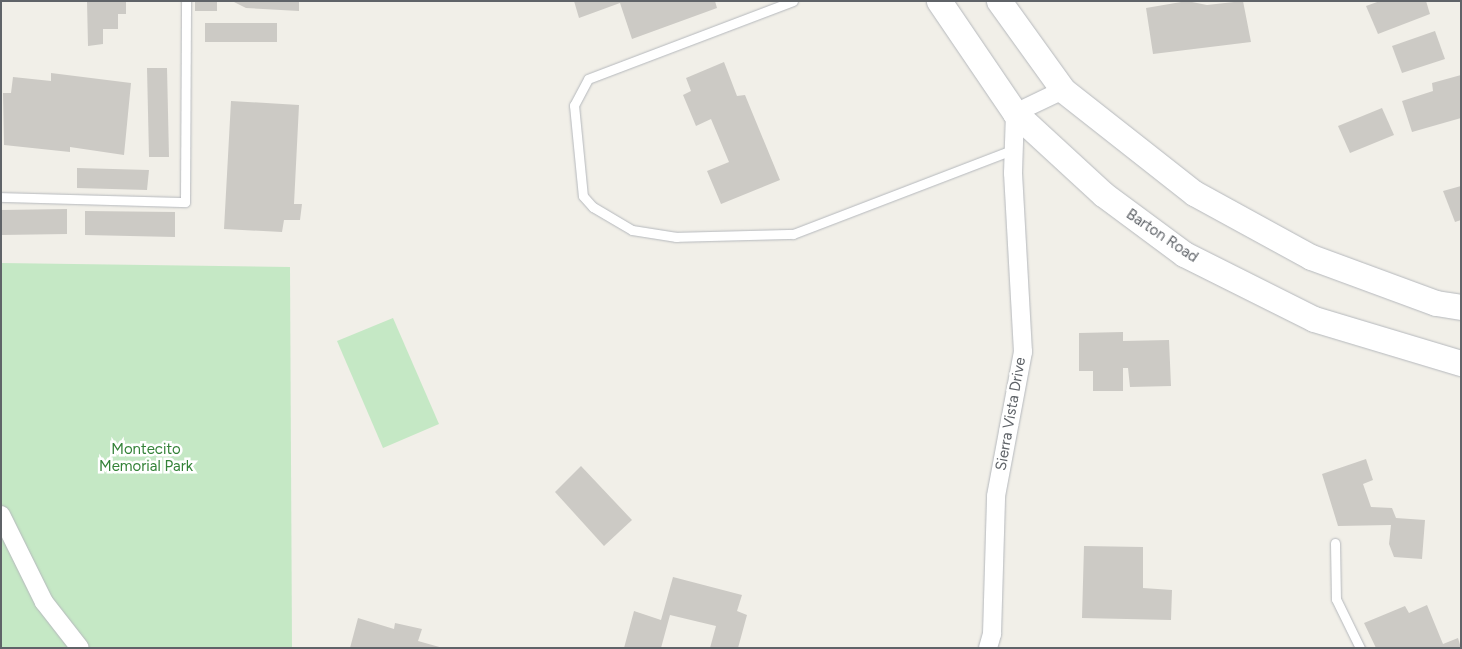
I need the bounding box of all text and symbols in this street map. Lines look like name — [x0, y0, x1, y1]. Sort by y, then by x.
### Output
street label: Barton Road — [1123, 205, 1201, 267]
street label: Sierra Vista Drive — [992, 356, 1030, 472]
park label: Montecito Memorial Park — [99, 440, 193, 475]

